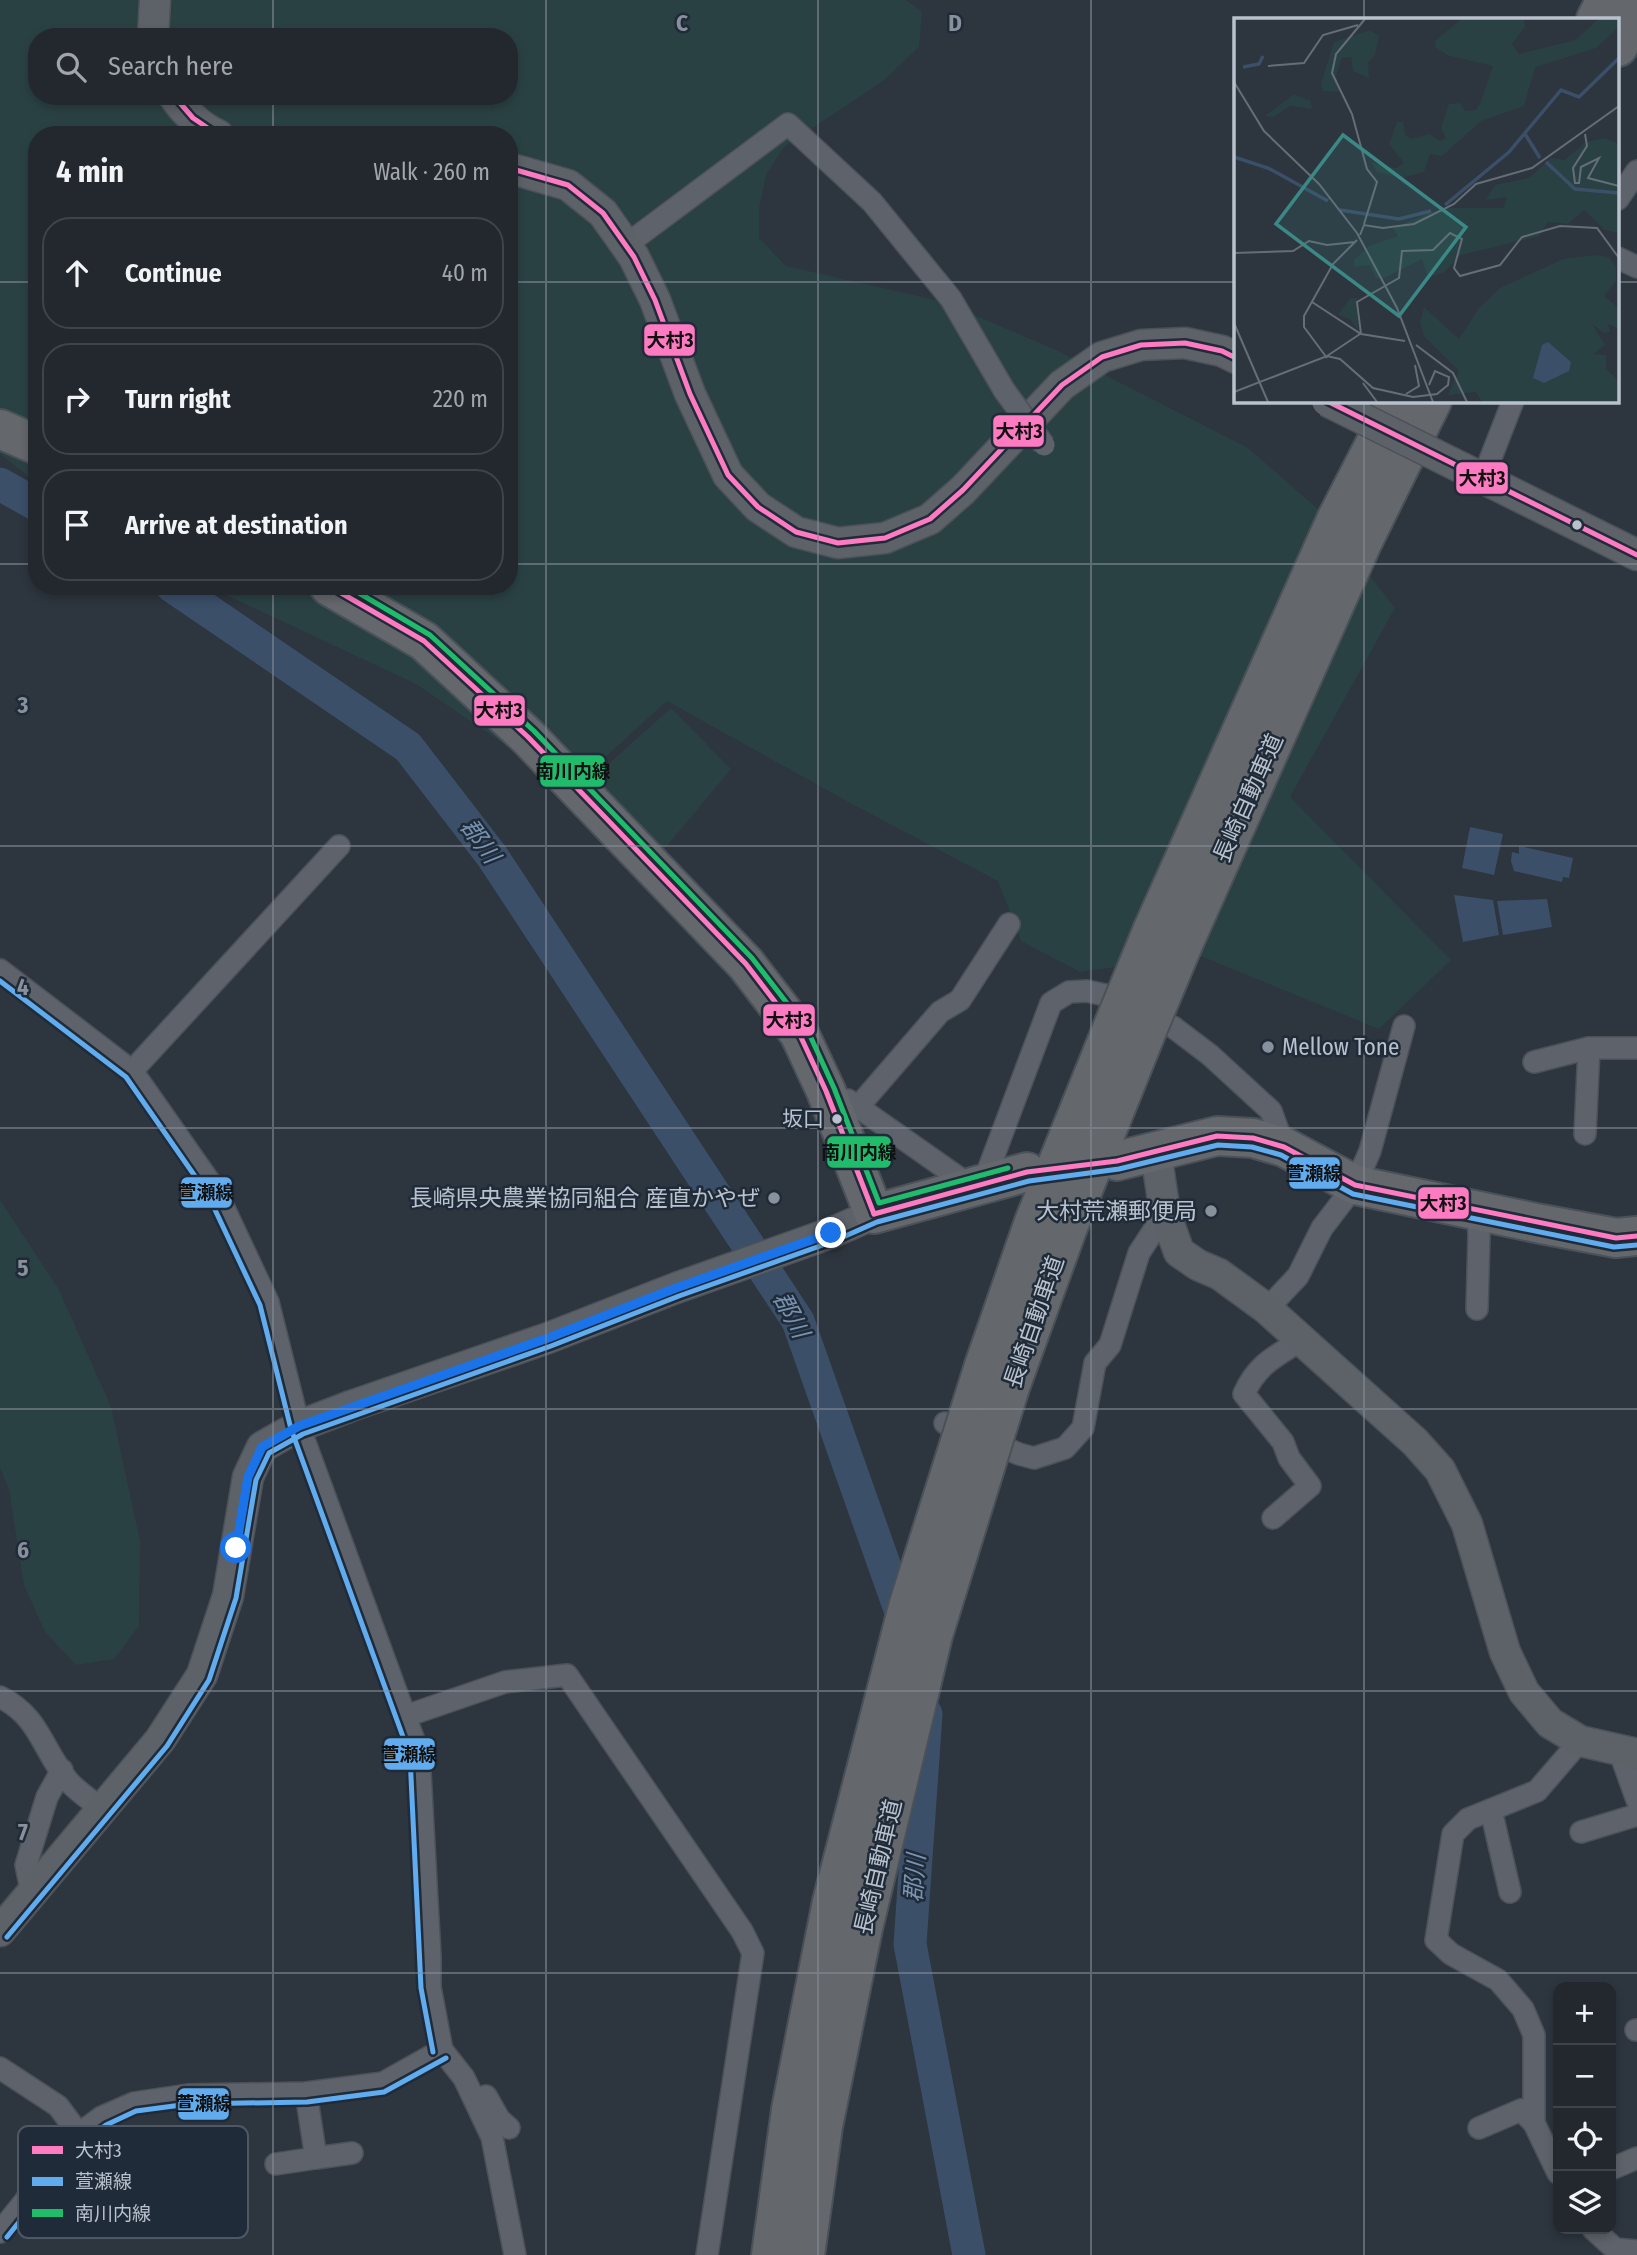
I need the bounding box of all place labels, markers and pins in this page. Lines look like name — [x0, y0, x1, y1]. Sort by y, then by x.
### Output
unlabelled marker — [1570, 518, 1584, 532]
place label: Mellow Tone — [1282, 1033, 1399, 1061]
marker: Mellow Tone — [1260, 1039, 1276, 1055]
place label: 坂口 — [782, 1106, 824, 1132]
marker: 坂口 — [830, 1112, 844, 1126]
place label: 長崎県央農業協同組合 産直かやぜ — [410, 1184, 760, 1212]
marker: 長崎県央農業協同組合 産直かやぜ — [766, 1190, 782, 1206]
place label: 大村荒瀬郵便局 — [1036, 1197, 1197, 1225]
marker: 大村荒瀬郵便局 — [1203, 1203, 1219, 1219]

